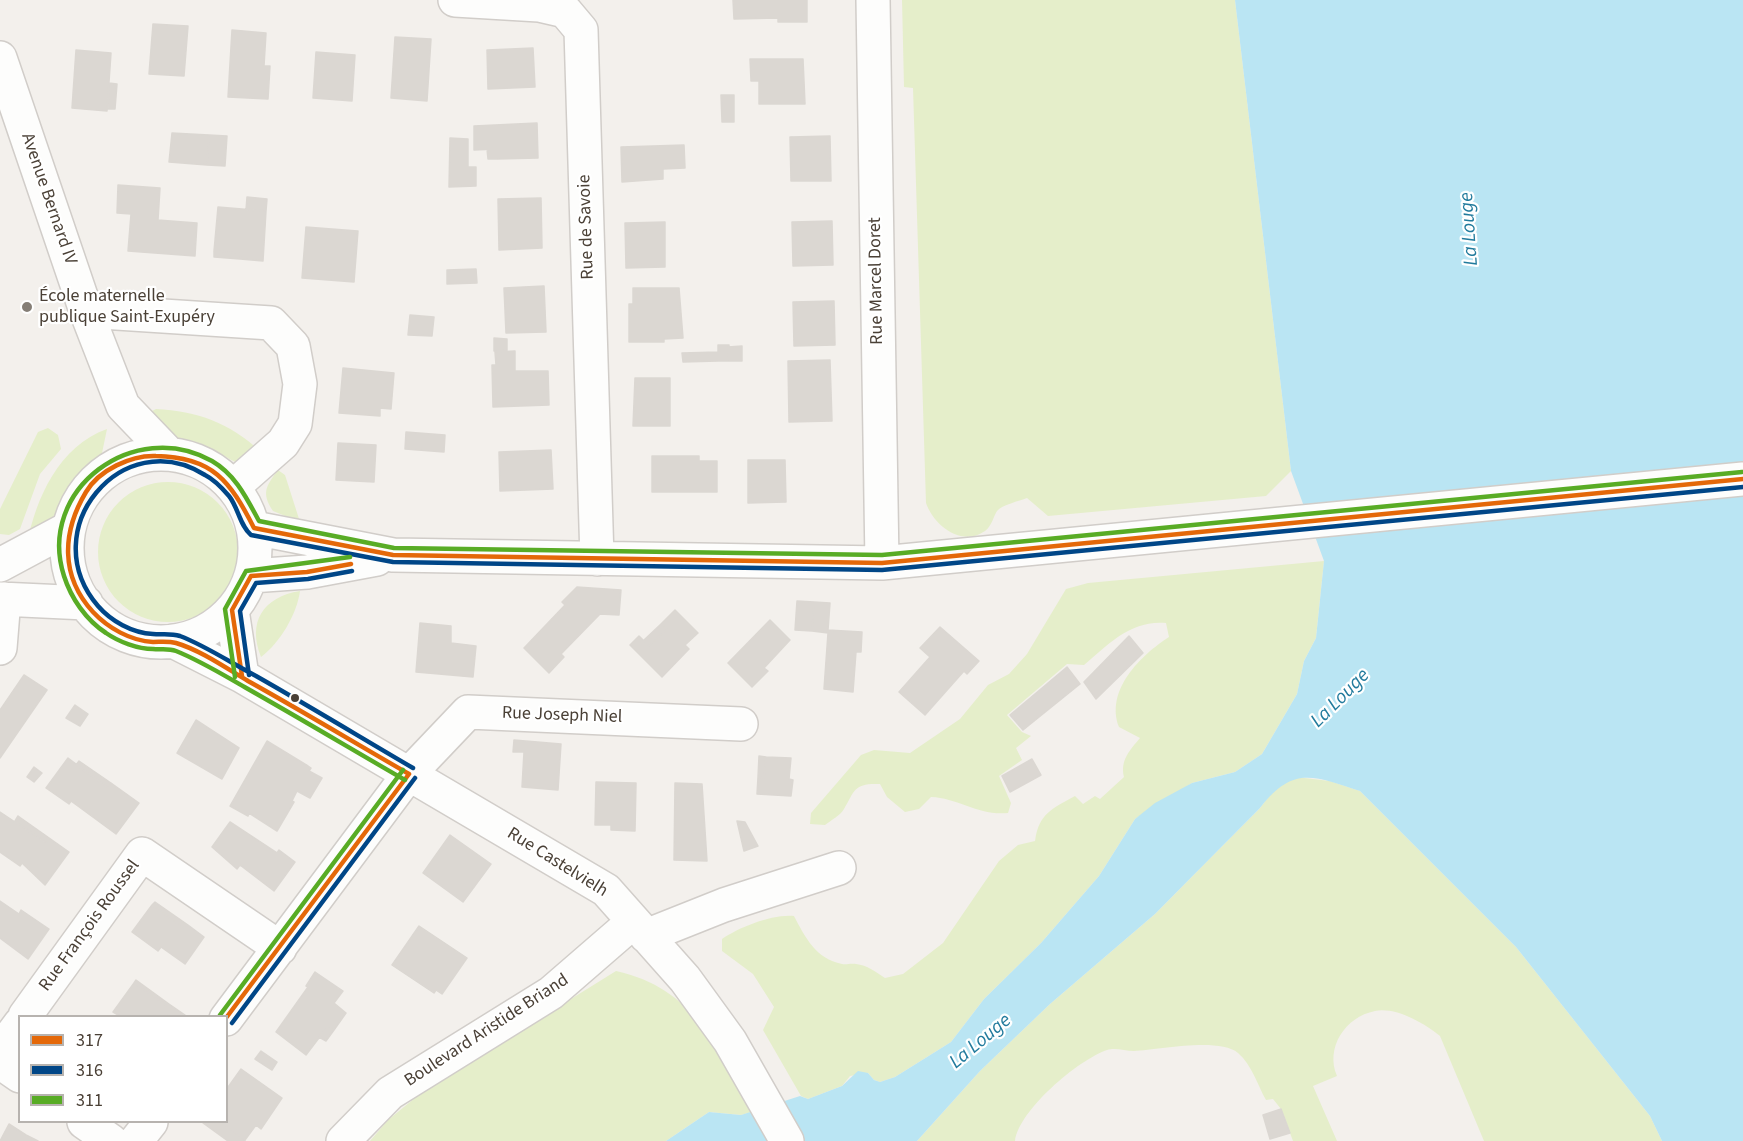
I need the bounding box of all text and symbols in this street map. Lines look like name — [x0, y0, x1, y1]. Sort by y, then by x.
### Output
street label: Avenue Bernard IV — [15, 131, 81, 267]
street label: Rue de Savoie — [574, 174, 600, 280]
water label: La Louge — [1455, 191, 1485, 267]
street label: Rue Marcel Doret — [865, 217, 889, 345]
place label: École maternelle publique Saint-Exupéry — [39, 286, 215, 328]
marker: École maternelle publique Saint-Exupéry — [20, 300, 34, 314]
water label: La Louge — [1307, 665, 1375, 733]
unlabelled marker — [289, 692, 301, 704]
street label: Rue Joseph Niel — [501, 703, 623, 729]
street label: Rue Castelvielh — [503, 823, 611, 903]
street label: Rue François Roussel — [35, 856, 145, 996]
street label: Boulevard Aristide Briand — [401, 970, 573, 1092]
water label: La Louge — [945, 1009, 1017, 1075]
legend — [18, 1015, 228, 1123]
text: 317 — [76, 1028, 103, 1053]
text: 316 — [76, 1058, 103, 1083]
text: 311 — [76, 1088, 103, 1113]

